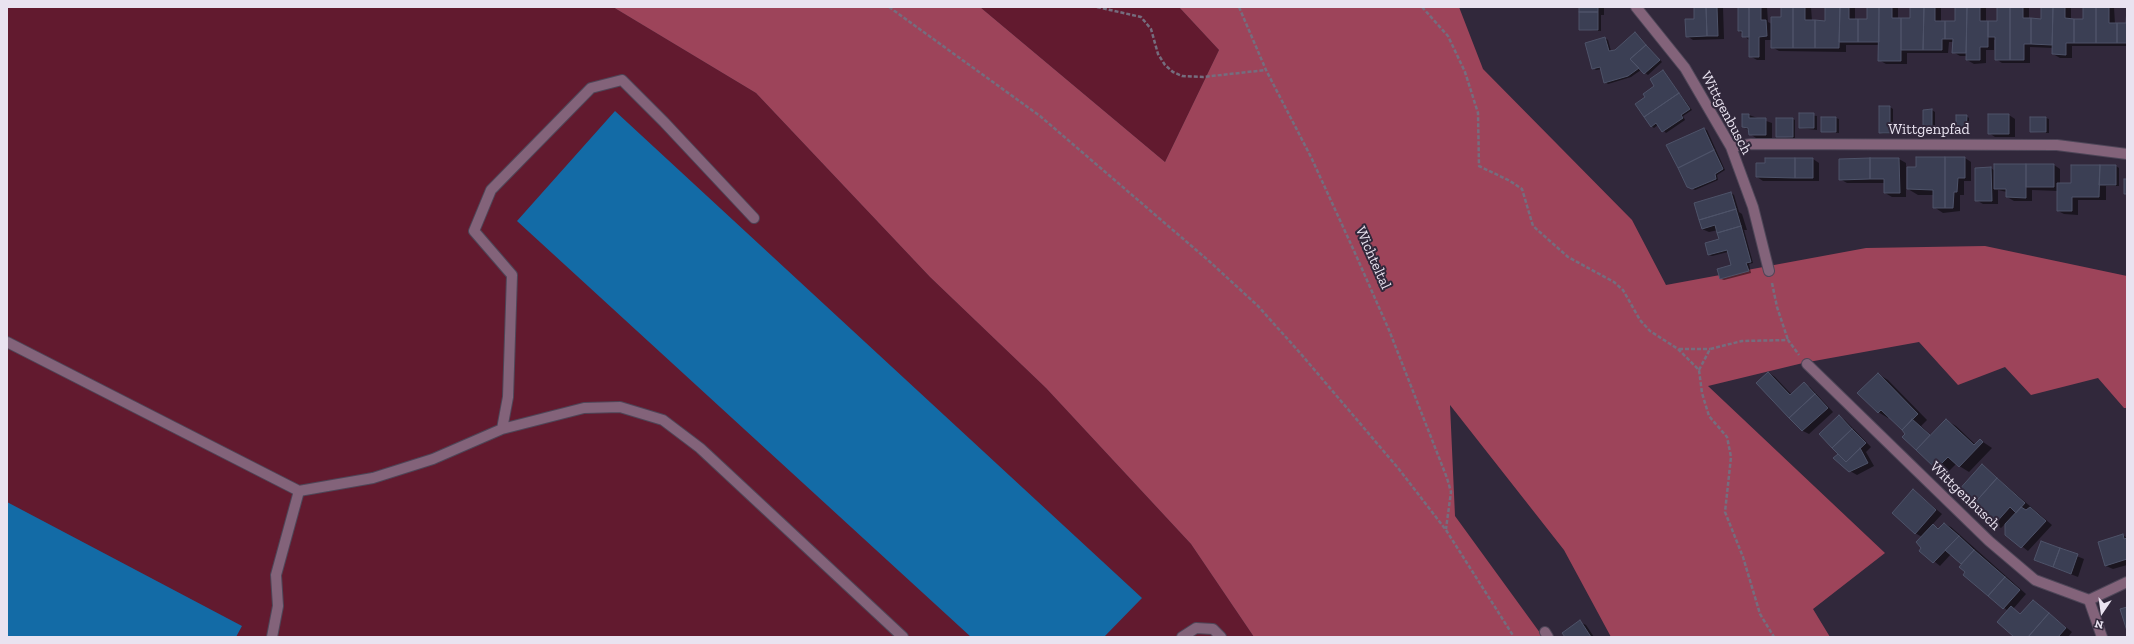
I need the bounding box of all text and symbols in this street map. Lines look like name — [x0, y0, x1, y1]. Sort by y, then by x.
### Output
street label: Wittgenbusch — [1697, 68, 1755, 158]
street label: Wittgenpfad — [1888, 121, 1970, 139]
street label: Wichteltal — [1351, 224, 1395, 292]
street label: Wittgenbusch — [1926, 458, 2004, 534]
north arrow — [2082, 592, 2122, 632]
text: N — [2094, 617, 2105, 631]

